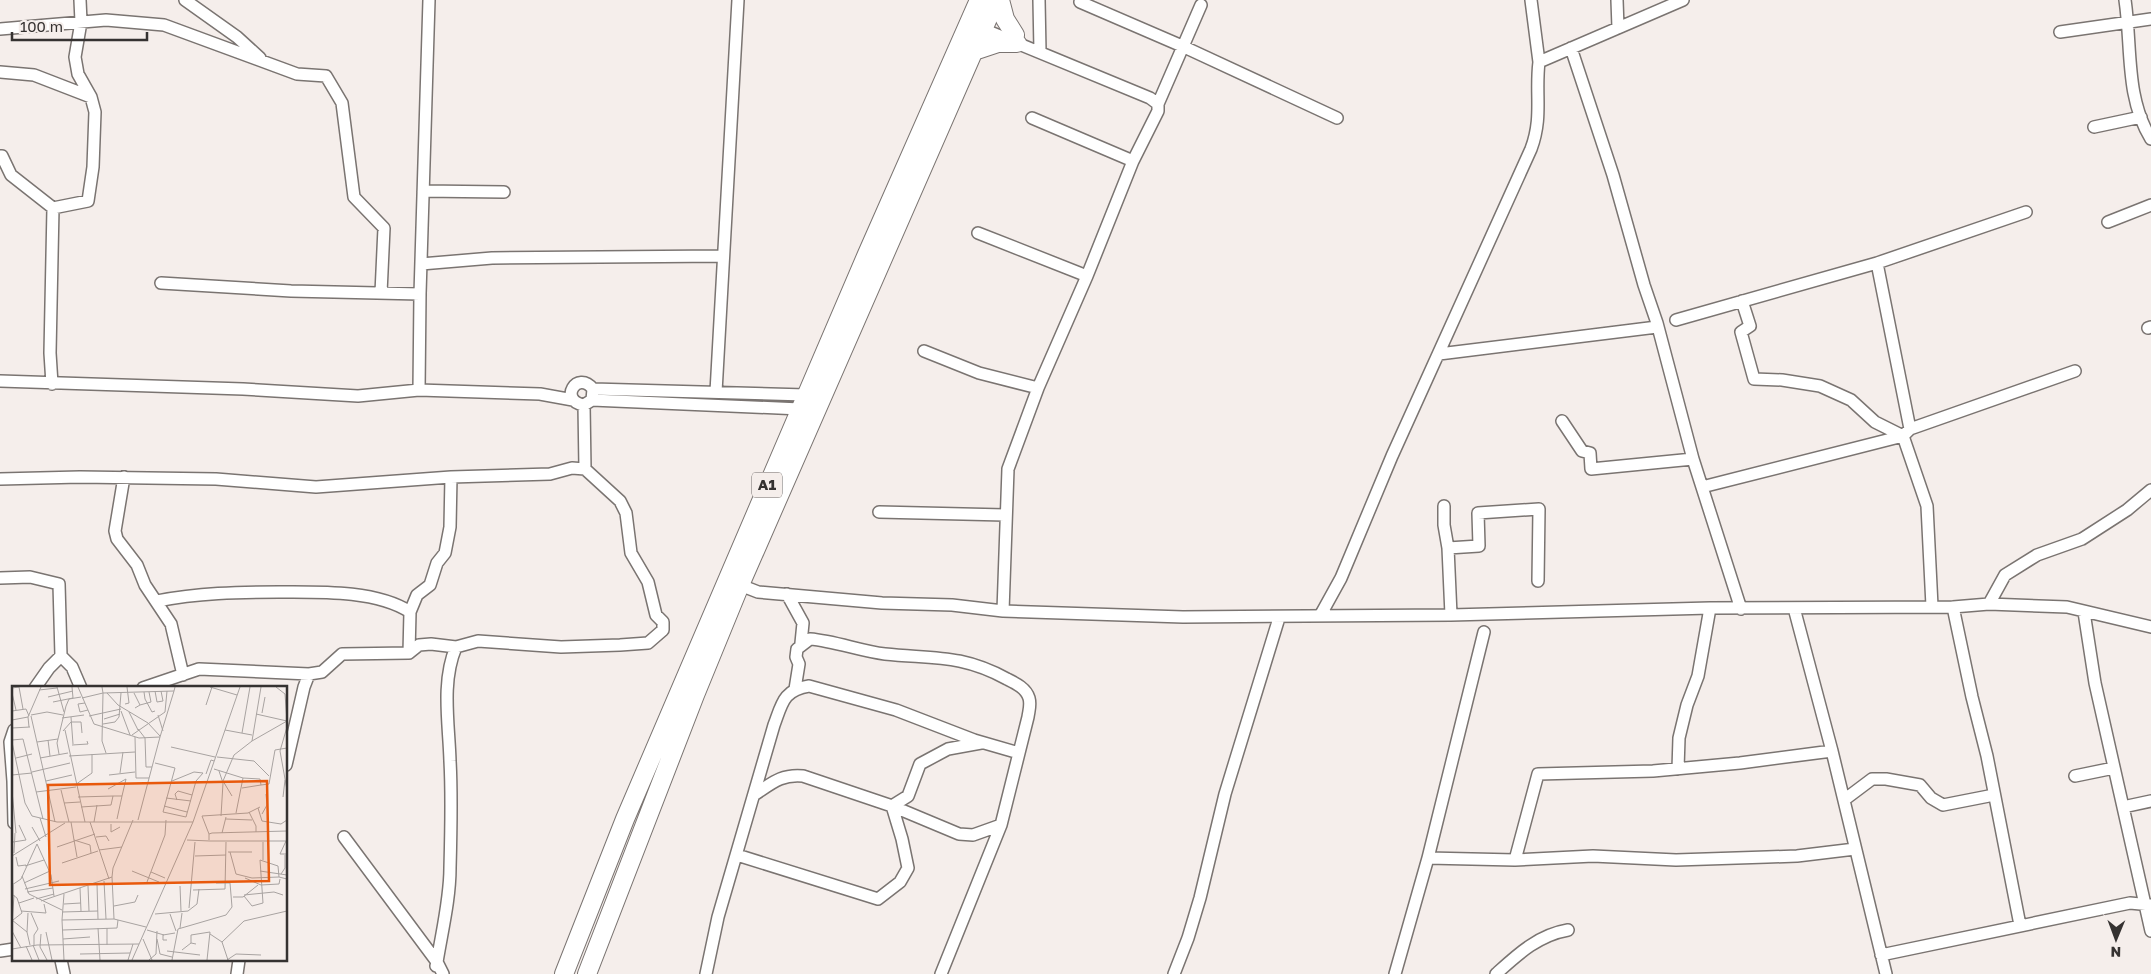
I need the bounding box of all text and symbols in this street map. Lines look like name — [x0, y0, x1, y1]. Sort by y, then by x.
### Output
scale bar — [12, 10, 148, 42]
text: 100 m — [20, 17, 63, 35]
road number: A1 — [752, 472, 782, 498]
inset map — [12, 686, 288, 962]
north arrow — [2091, 914, 2141, 964]
text: N — [2110, 944, 2121, 961]

